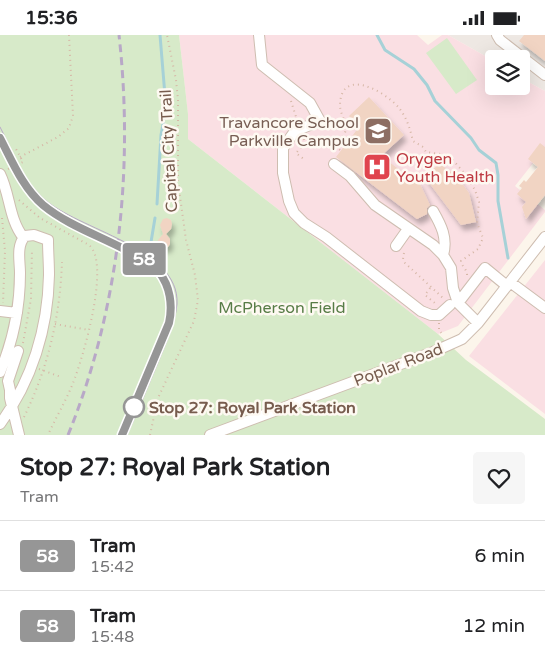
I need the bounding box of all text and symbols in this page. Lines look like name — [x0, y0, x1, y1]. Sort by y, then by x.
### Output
text: 15:36 — [25, 7, 78, 29]
map controls — [485, 50, 530, 95]
button: layers — [485, 50, 530, 95]
street label: Capital City Trail — [156, 89, 182, 213]
place label: Travancore School Parkville Campus — [219, 113, 359, 151]
school or university icon: Travancore School Parkville Campus — [363, 116, 393, 146]
place label: Orygen Youth Health — [396, 149, 494, 187]
hospital icon: Orygen Youth Health — [362, 152, 392, 182]
line badge: 58 — [122, 243, 166, 275]
text: 58 — [133, 248, 155, 270]
park label: McPherson Field — [218, 298, 346, 318]
street label: Poplar Road — [351, 339, 446, 391]
marker: Stop 27: Royal Park Station — [123, 396, 145, 418]
place label: Stop 27: Royal Park Station — [149, 398, 356, 418]
button: heart — [473, 452, 525, 504]
text: Stop 27: Royal Park Station — [20, 453, 330, 482]
text: Tram — [20, 487, 59, 507]
text: Tram — [90, 535, 136, 557]
text: 58 — [36, 545, 59, 567]
text: 6 min — [474, 545, 525, 567]
text: 15:42 — [90, 557, 134, 577]
text: Tram — [90, 605, 136, 627]
text: 58 — [36, 615, 59, 637]
text: 12 min — [462, 615, 525, 637]
text: 15:48 — [90, 627, 134, 647]

